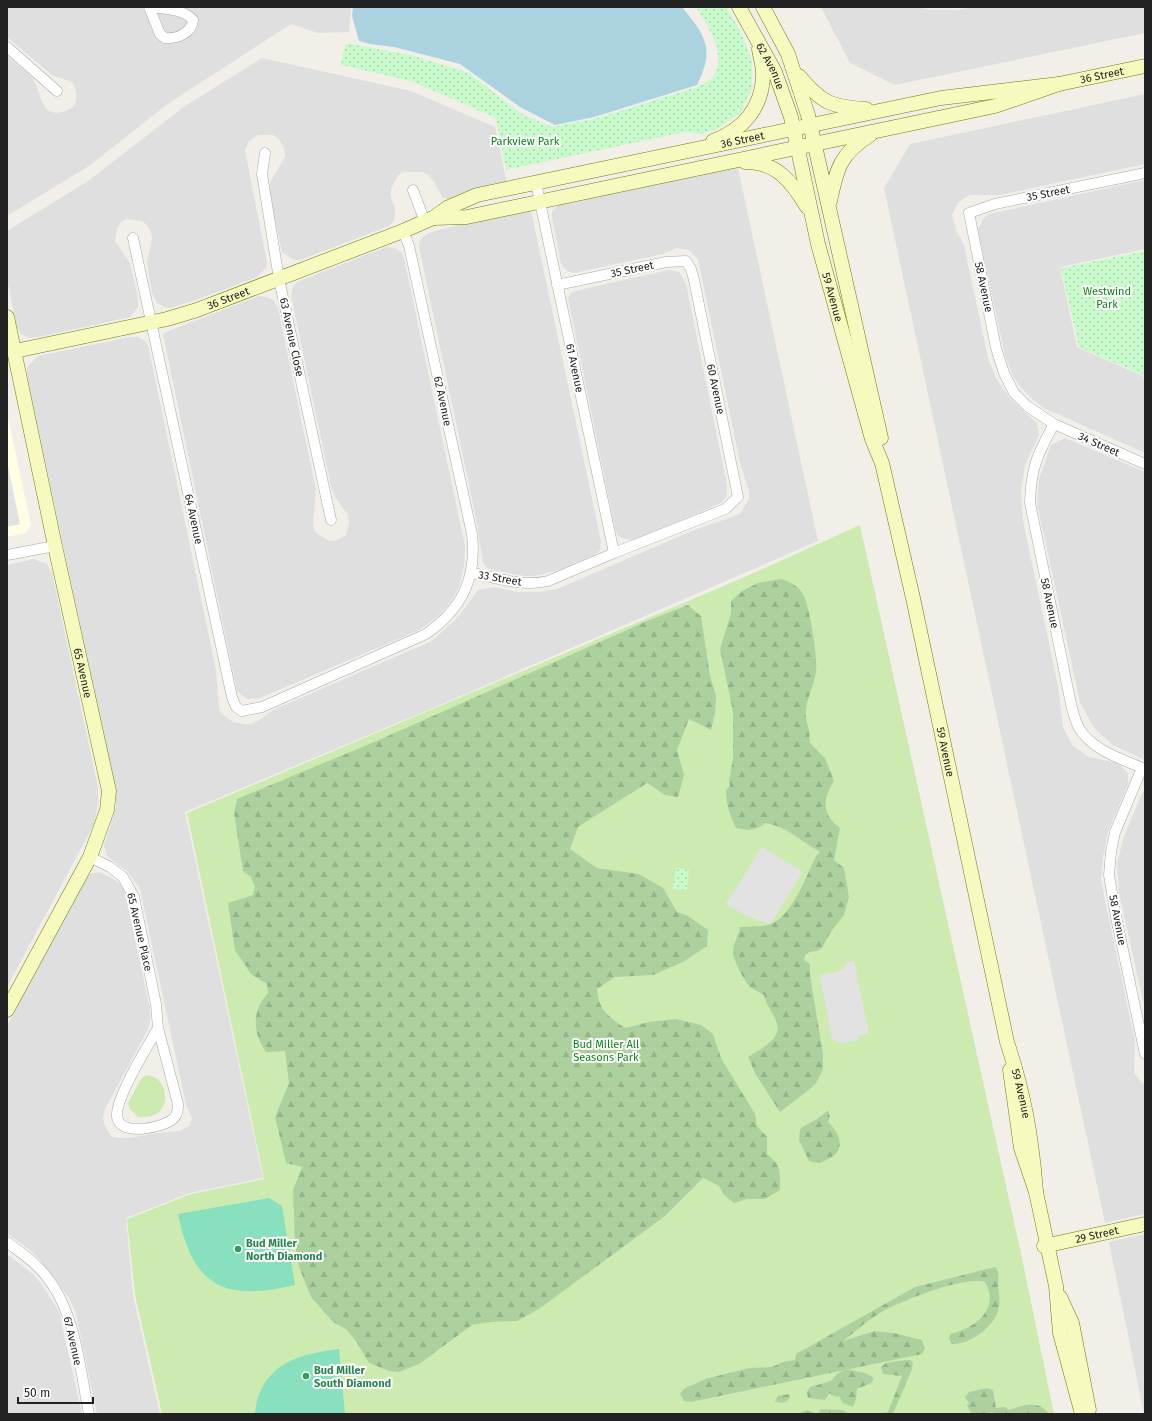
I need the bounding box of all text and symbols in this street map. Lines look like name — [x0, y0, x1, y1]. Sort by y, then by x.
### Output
street label: 62 Avenue — [753, 41, 787, 91]
street label: 36 Street — [1079, 65, 1125, 86]
street label: 36 Street — [720, 129, 765, 151]
park label: Parkview Park — [491, 135, 560, 148]
street label: 35 Street — [1025, 183, 1071, 204]
street label: 35 Street — [609, 259, 655, 280]
street label: 58 Avenue — [972, 261, 995, 313]
street label: 59 Avenue — [819, 271, 845, 323]
street label: 36 Street — [205, 285, 251, 313]
park label: Westwind Park — [1083, 285, 1131, 311]
street label: 63 Avenue Close — [277, 296, 306, 378]
street label: 61 Avenue — [563, 343, 586, 394]
street label: 60 Avenue — [704, 363, 727, 416]
street label: 62 Avenue — [431, 375, 454, 427]
street label: 34 Street — [1076, 430, 1122, 459]
street label: 64 Avenue — [182, 493, 205, 545]
street label: 33 Street — [477, 568, 523, 589]
street label: 58 Avenue — [1038, 577, 1061, 629]
street label: 65 Avenue — [71, 647, 94, 699]
street label: 59 Avenue — [933, 726, 957, 778]
street label: 65 Avenue Place — [124, 892, 155, 973]
street label: 58 Avenue — [1106, 894, 1129, 946]
park label: Bud Miller All Seasons Park — [573, 1038, 639, 1064]
street label: 59 Avenue — [1009, 1067, 1033, 1119]
street label: 29 Street — [1074, 1224, 1120, 1246]
place label: Bud Miller North Diamond — [246, 1237, 322, 1263]
marker: Bud Miller North Diamond — [233, 1244, 243, 1254]
street label: 67 Avenue — [61, 1315, 84, 1367]
place label: Bud Miller South Diamond — [314, 1364, 391, 1390]
marker: Bud Miller South Diamond — [301, 1371, 311, 1381]
scale bar — [18, 1379, 93, 1405]
text: 50 m — [24, 1386, 50, 1400]

